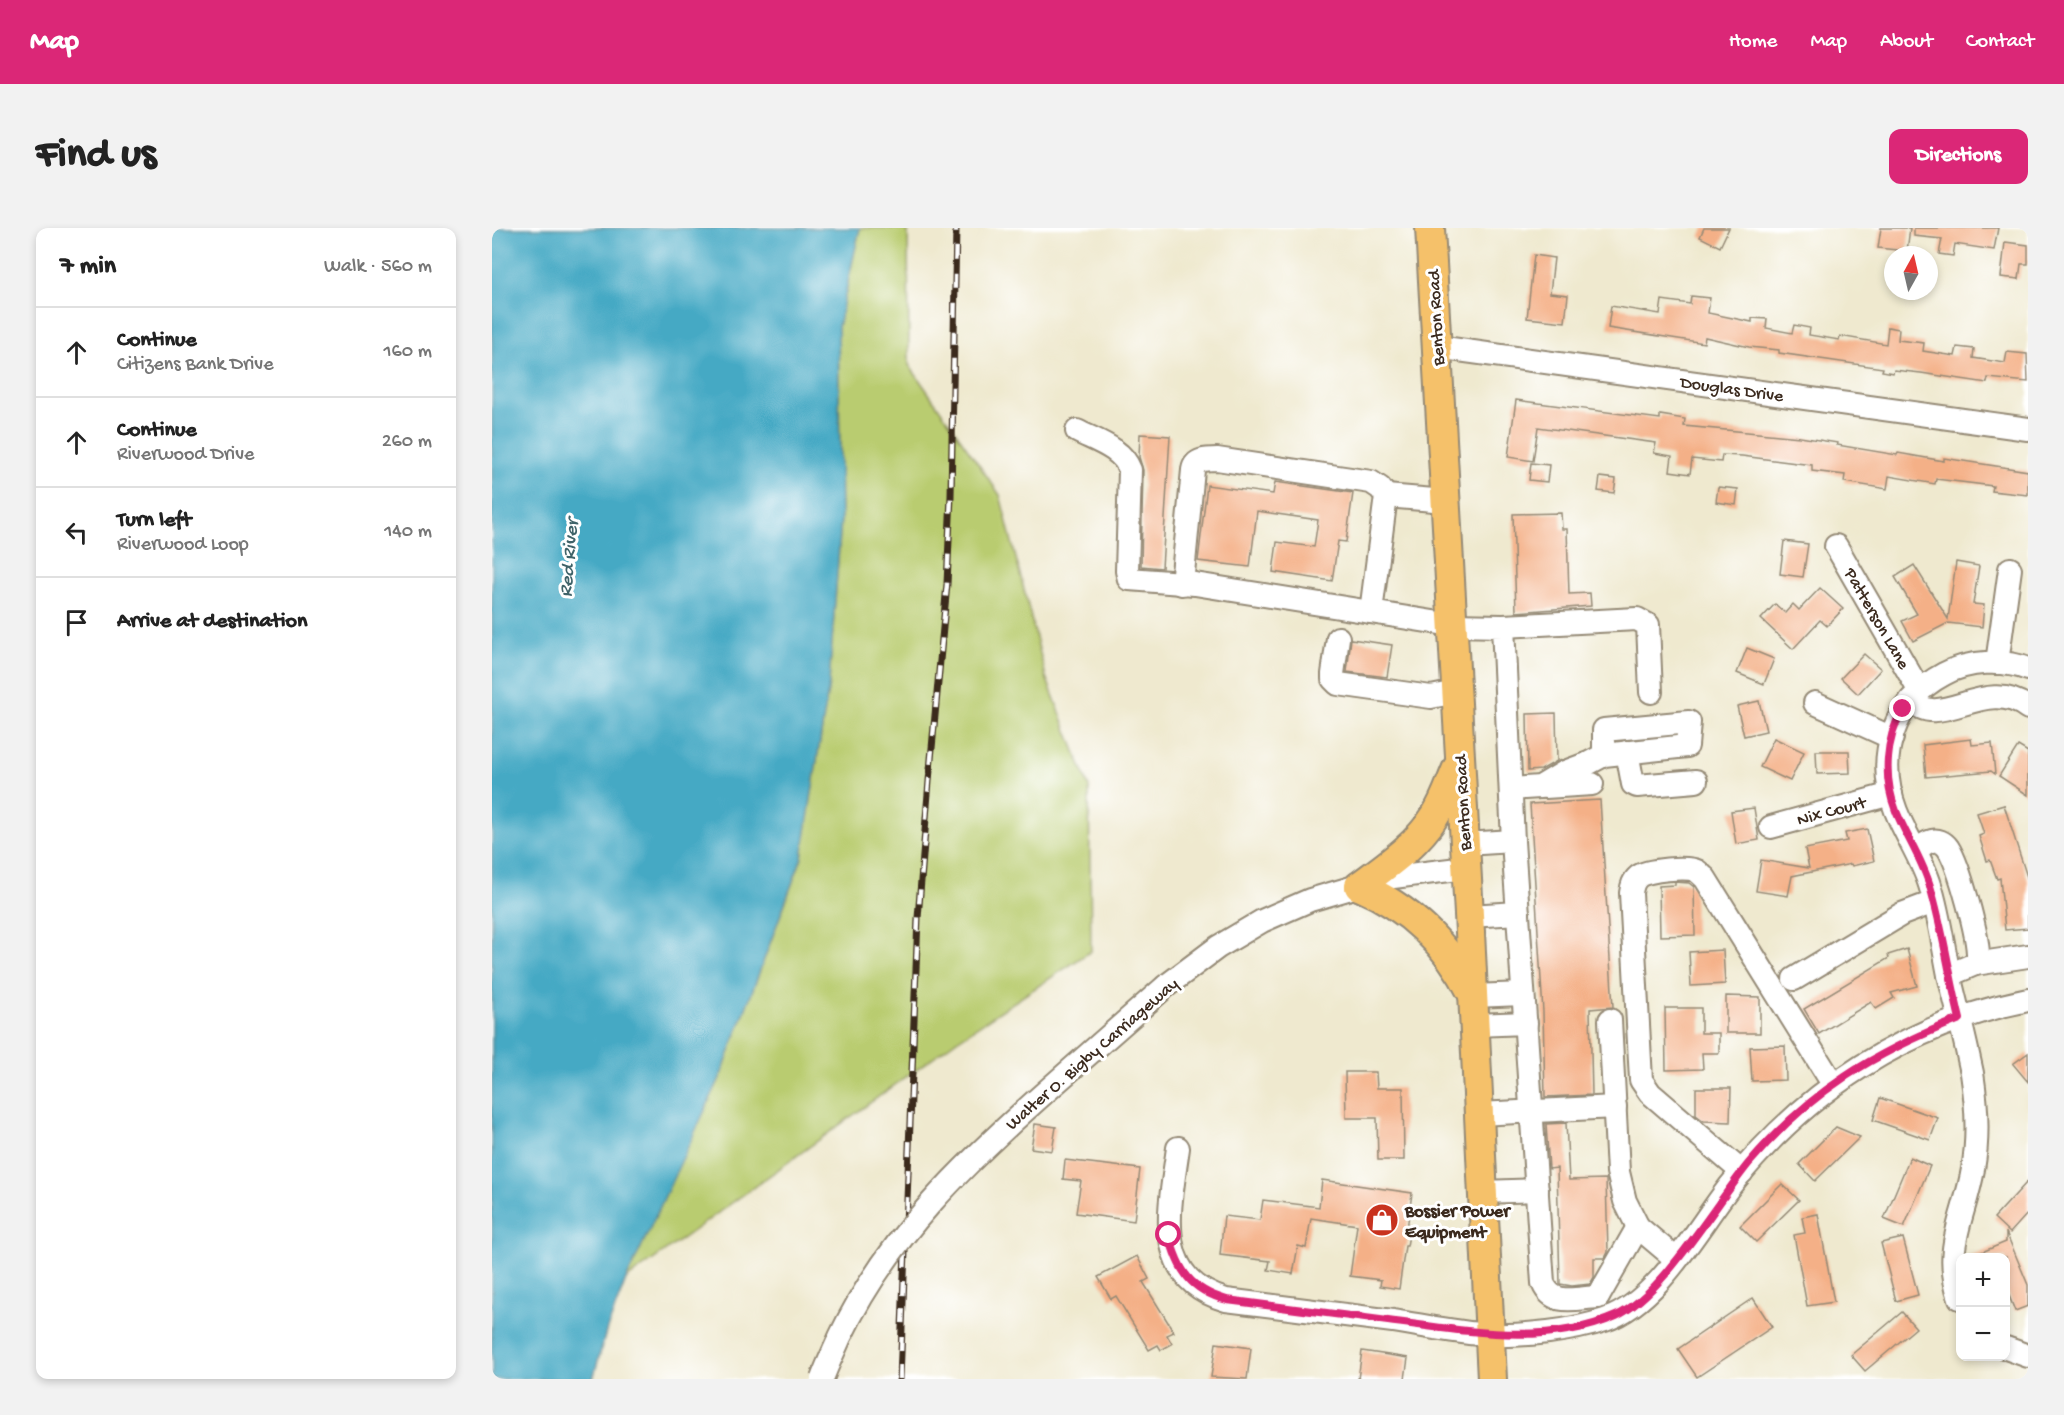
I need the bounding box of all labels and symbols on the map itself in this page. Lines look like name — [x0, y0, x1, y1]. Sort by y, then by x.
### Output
north arrow — [1884, 246, 1938, 300]
street label: Benton Road — [1424, 268, 1451, 367]
street label: Douglas Drive — [1678, 373, 1785, 408]
water label: Red River — [556, 514, 586, 598]
street label: Patterson Lane — [1838, 564, 1914, 674]
route end — [1889, 695, 1915, 721]
street label: Benton Road — [1451, 753, 1478, 852]
street label: Nix Court — [1795, 793, 1870, 832]
street label: Walter O. Bigby Carriageway — [1002, 974, 1183, 1136]
shop icon: Bossier Power Equipment — [1364, 1202, 1400, 1238]
place label: Bossier Power Equipment — [1404, 1202, 1512, 1244]
route start — [1155, 1221, 1181, 1247]

